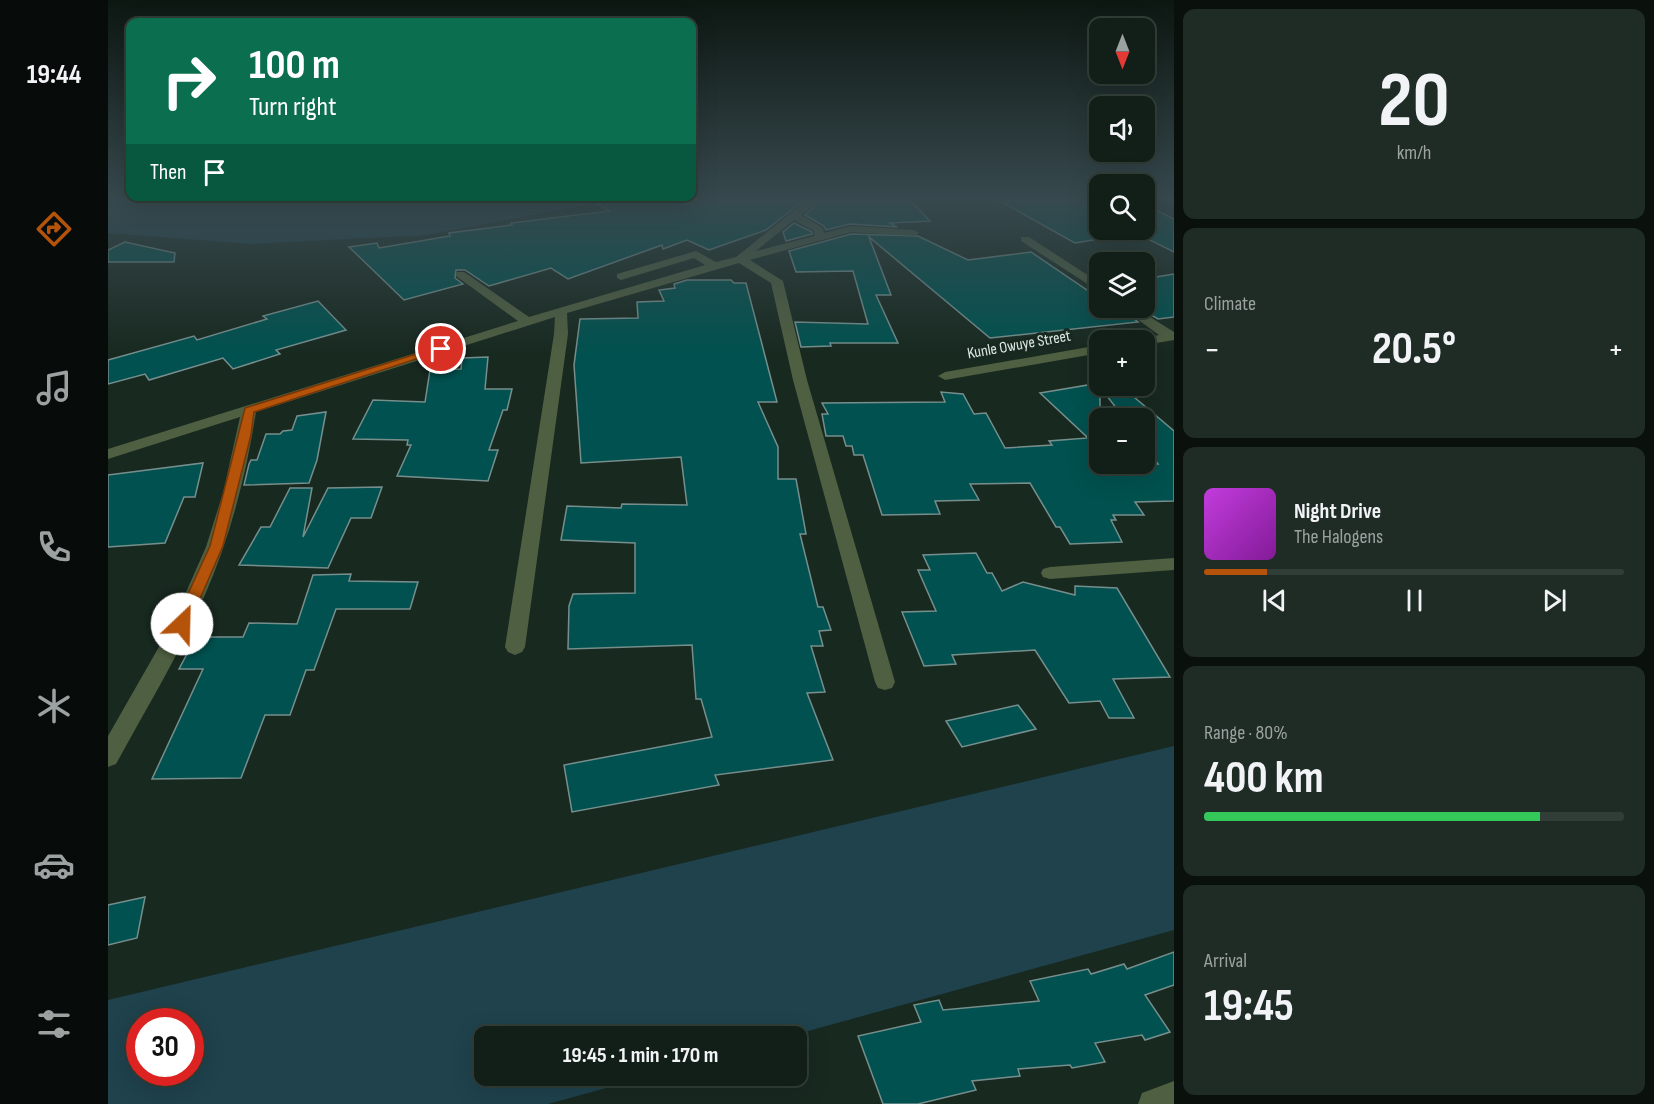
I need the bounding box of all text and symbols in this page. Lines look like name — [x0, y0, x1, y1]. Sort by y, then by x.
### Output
north arrow — [1089, 18, 1155, 84]
map controls — [1089, 18, 1155, 474]
text: 100 m — [249, 40, 340, 91]
icon: right — [150, 42, 228, 120]
text: 20 — [1378, 55, 1450, 148]
text: 19:44 — [27, 59, 81, 91]
text: Turn right — [249, 91, 336, 123]
button: sound — [1089, 96, 1155, 162]
text: km/h — [1397, 141, 1431, 165]
icon: arrive — [198, 156, 231, 189]
text: Then — [150, 159, 186, 186]
button: search — [1089, 174, 1155, 240]
icon: directions — [33, 208, 75, 250]
button: layers — [1089, 252, 1155, 318]
text: Climate — [1204, 292, 1256, 316]
text: 20.5° — [1372, 322, 1456, 377]
pin — [415, 323, 466, 374]
street label: Kunle Owuye Street — [966, 327, 1072, 363]
button: + — [1089, 330, 1155, 396]
text: − — [1204, 330, 1220, 370]
text: + — [1608, 330, 1624, 370]
icon: arrive — [424, 332, 457, 365]
icon: music — [33, 367, 75, 409]
button: − — [1089, 408, 1155, 474]
text: Night Drive — [1294, 498, 1381, 525]
text: The Halogens — [1294, 525, 1383, 549]
icon: phone — [33, 526, 75, 568]
icon: previous — [1258, 584, 1291, 617]
icon: pause — [1398, 584, 1431, 617]
icon: next — [1538, 584, 1571, 617]
position arrow — [150, 592, 214, 656]
icon: climate — [33, 685, 75, 727]
text: Range · 80% — [1204, 721, 1288, 745]
text: 400 km — [1204, 751, 1324, 806]
icon: car — [33, 844, 75, 886]
text: Arrival — [1204, 949, 1247, 973]
text: 19:45 — [1204, 979, 1294, 1034]
icon: filters — [33, 1003, 75, 1045]
speed limit sign: 30 — [126, 1008, 204, 1086]
text: 19:45 · 1 min · 170 m — [563, 1042, 718, 1069]

